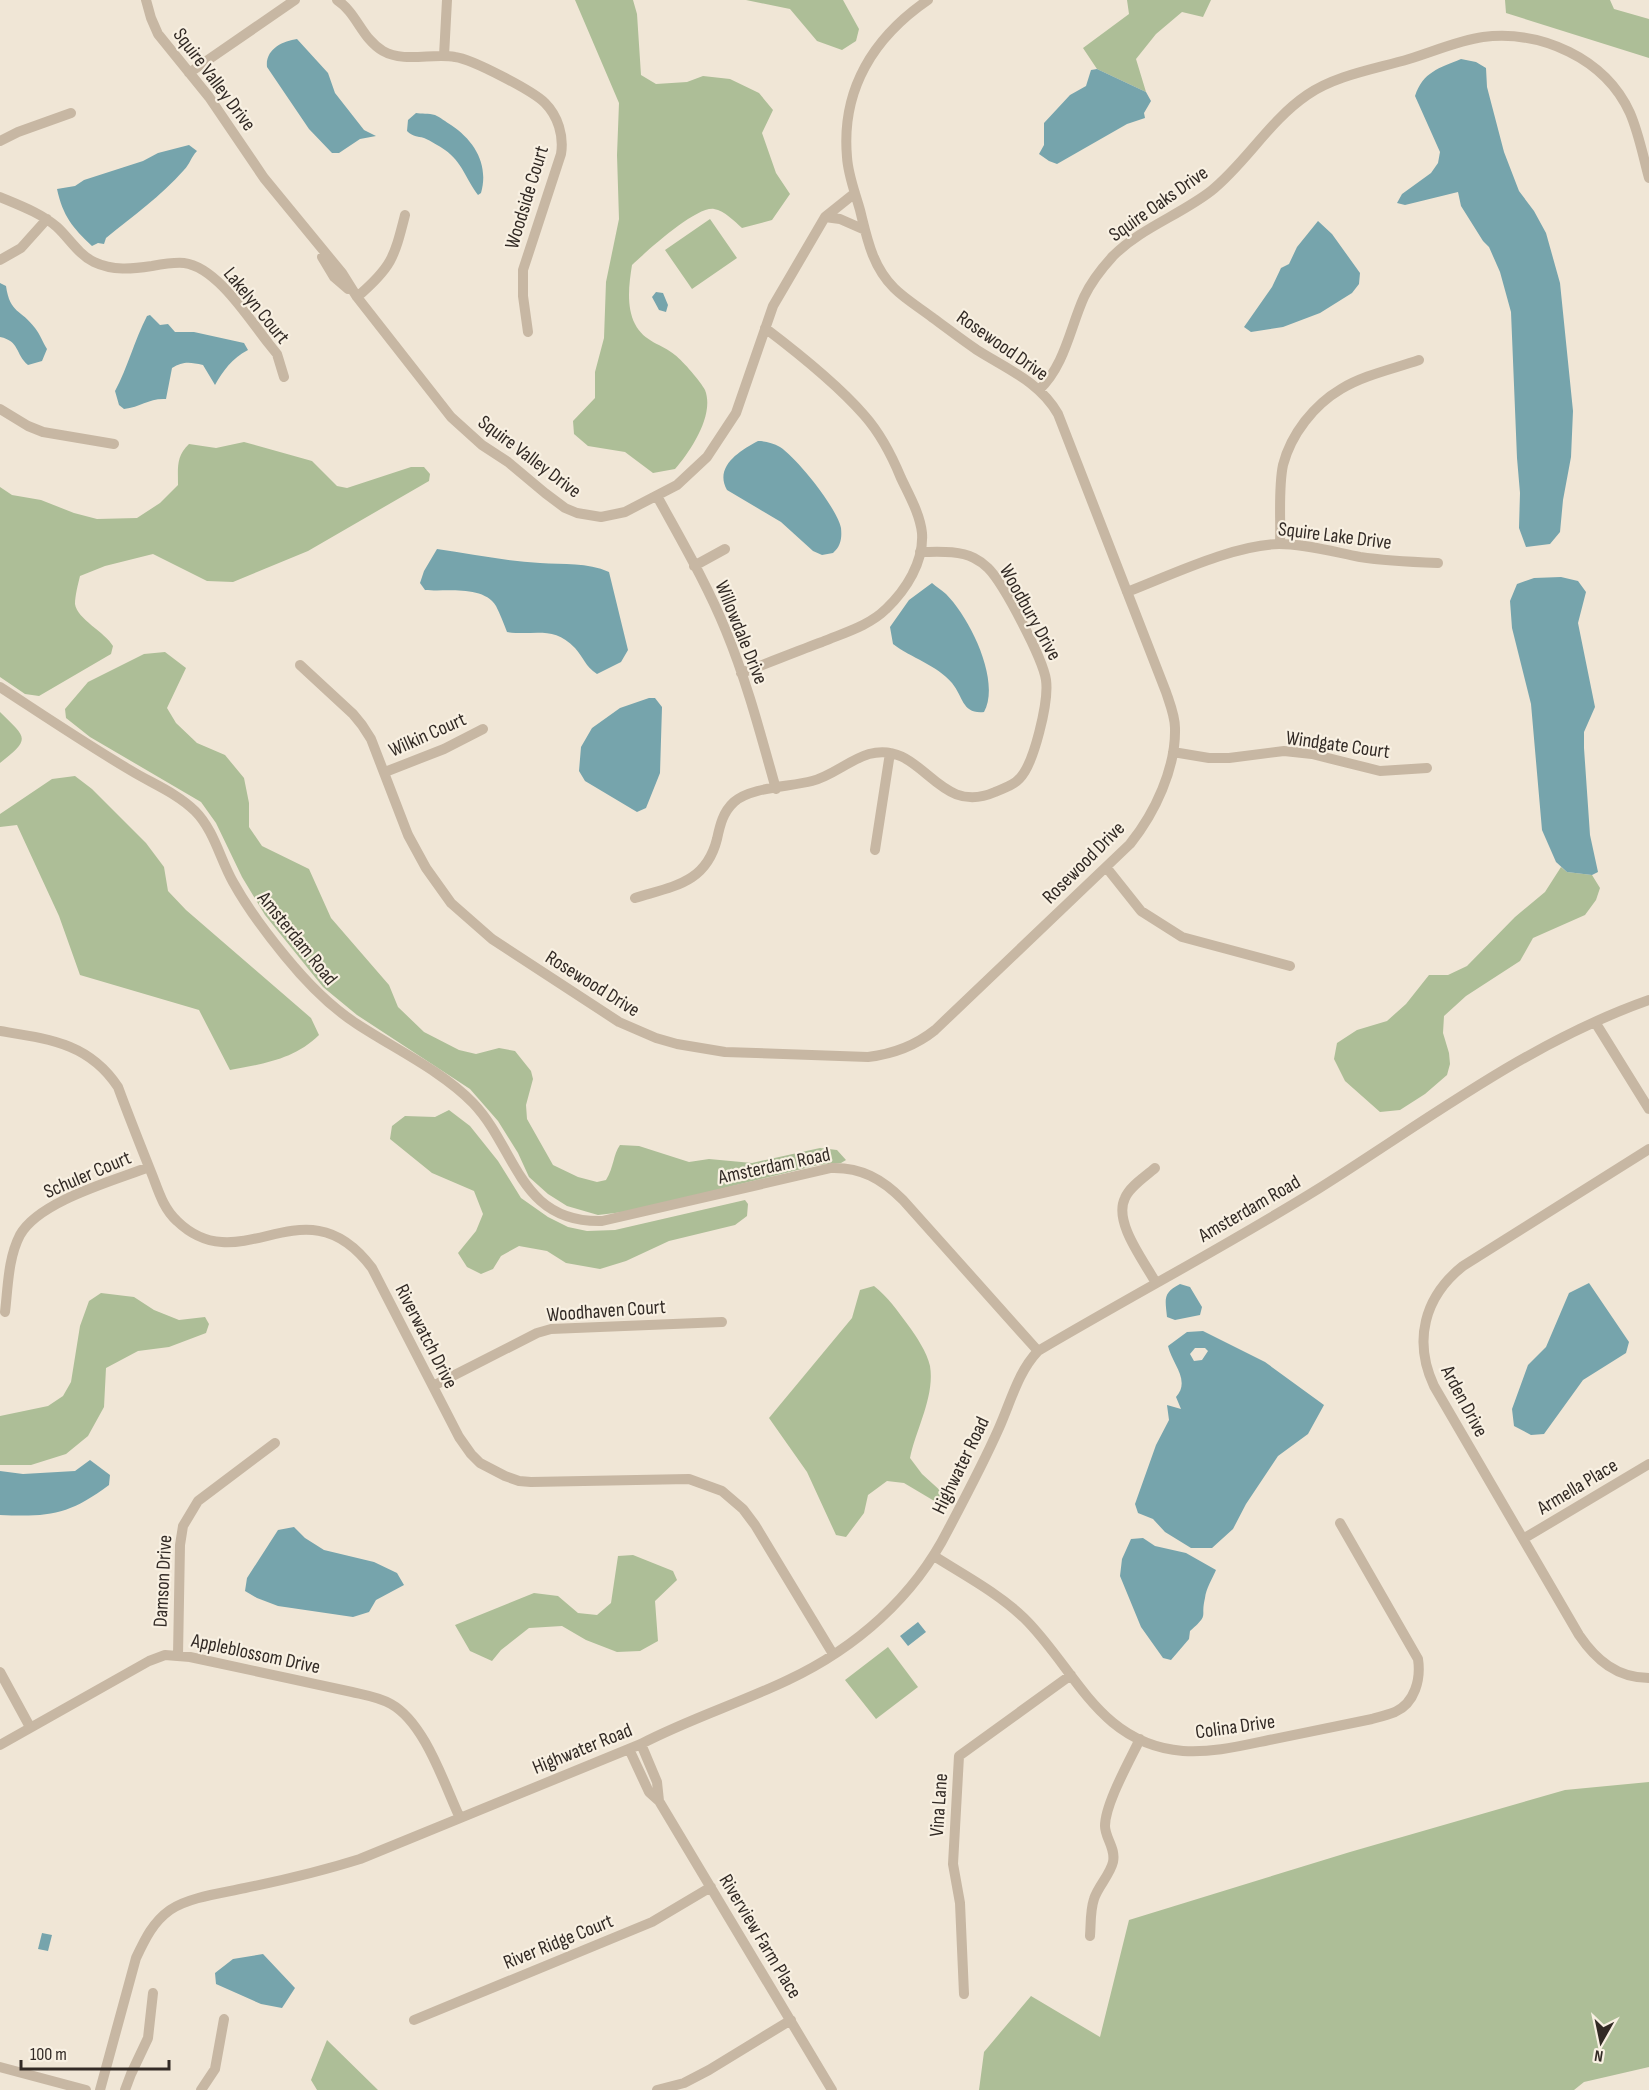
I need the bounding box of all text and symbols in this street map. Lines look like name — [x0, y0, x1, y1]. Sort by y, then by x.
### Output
street label: Squire Valley Drive — [168, 23, 261, 136]
street label: Woodside Court — [500, 143, 554, 252]
street label: Squire Oaks Drive — [1104, 161, 1213, 247]
street label: Lakelyn Court — [218, 262, 294, 349]
street label: Rosewood Drive — [952, 305, 1053, 386]
street label: Squire Valley Drive — [473, 410, 586, 503]
street label: Squire Lake Drive — [1277, 517, 1393, 555]
street label: Woodbury Drive — [994, 560, 1066, 665]
street label: Willowdale Drive — [709, 577, 773, 688]
street label: Wilkin Court — [385, 707, 470, 763]
street label: Windgate Court — [1284, 726, 1391, 764]
street label: Rosewood Drive — [1038, 817, 1130, 909]
street label: Amsterdam Road — [251, 886, 342, 990]
street label: Rosewood Drive — [541, 945, 644, 1022]
street label: Amsterdam Road — [715, 1142, 832, 1190]
street label: Schuler Court — [40, 1146, 135, 1204]
street label: Amsterdam Road — [1193, 1170, 1305, 1248]
street label: Riverwatch Drive — [390, 1280, 463, 1393]
street label: Woodhaven Court — [546, 1295, 666, 1327]
street label: Arden Drive — [1435, 1361, 1493, 1441]
street label: Highwater Road — [927, 1413, 995, 1518]
street label: Armella Place — [1532, 1453, 1622, 1521]
street label: Damson Drive — [149, 1534, 177, 1628]
street label: Appleblossom Drive — [188, 1628, 322, 1679]
street label: Colina Drive — [1194, 1710, 1276, 1744]
street label: Highwater Road — [529, 1718, 636, 1780]
street label: Vina Lane — [925, 1772, 953, 1838]
street label: Riverview Farm Place — [714, 1870, 807, 2003]
street label: River Ridge Court — [500, 1909, 617, 1975]
north arrow — [1571, 2012, 1631, 2072]
scale bar — [21, 2033, 170, 2071]
text: 100 m — [30, 2044, 67, 2065]
text: N — [1593, 2045, 1605, 2065]

